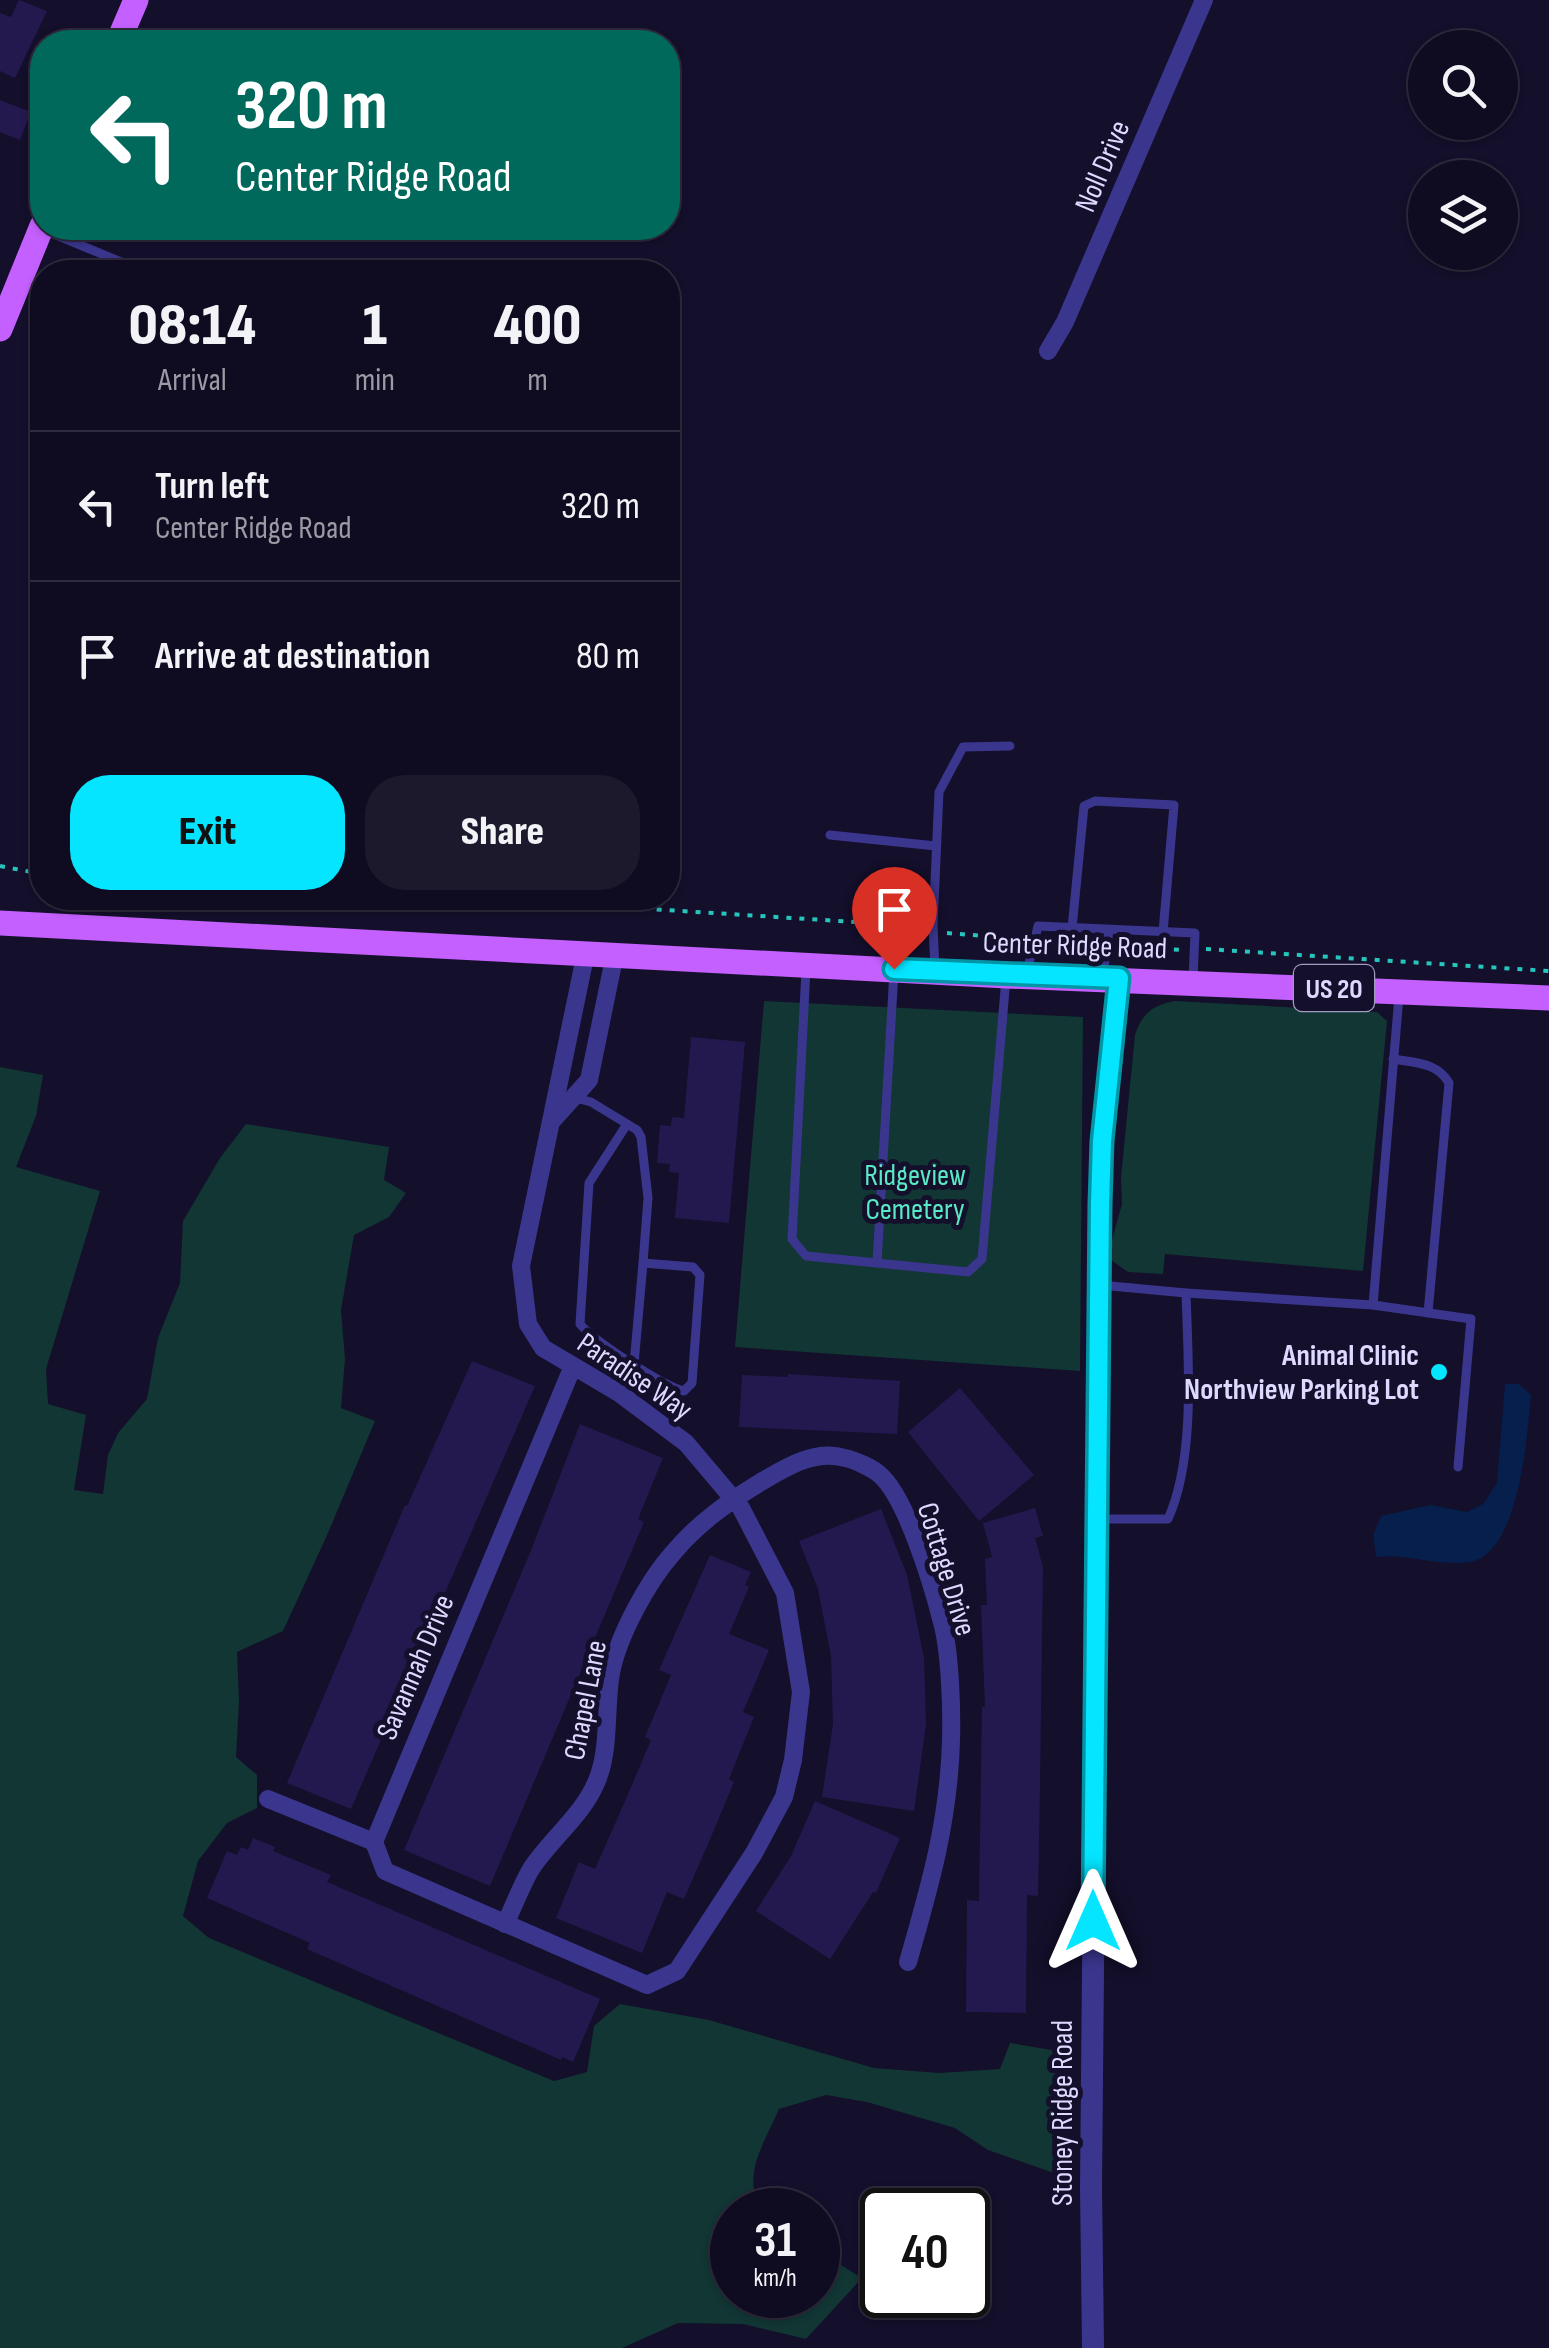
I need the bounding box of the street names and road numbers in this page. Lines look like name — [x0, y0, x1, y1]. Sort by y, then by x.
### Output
street label: Noll Drive — [1068, 115, 1138, 218]
street label: Center Ridge Road — [982, 925, 1168, 967]
road number: US 20 — [1294, 965, 1374, 1011]
street label: Paradise Way — [570, 1325, 699, 1429]
street label: Cottage Drive — [909, 1498, 983, 1640]
street label: Savannah Drive — [369, 1589, 463, 1745]
street label: Chapel Lane — [557, 1637, 615, 1763]
street label: Stoney Ridge Road — [1045, 2020, 1081, 2206]

